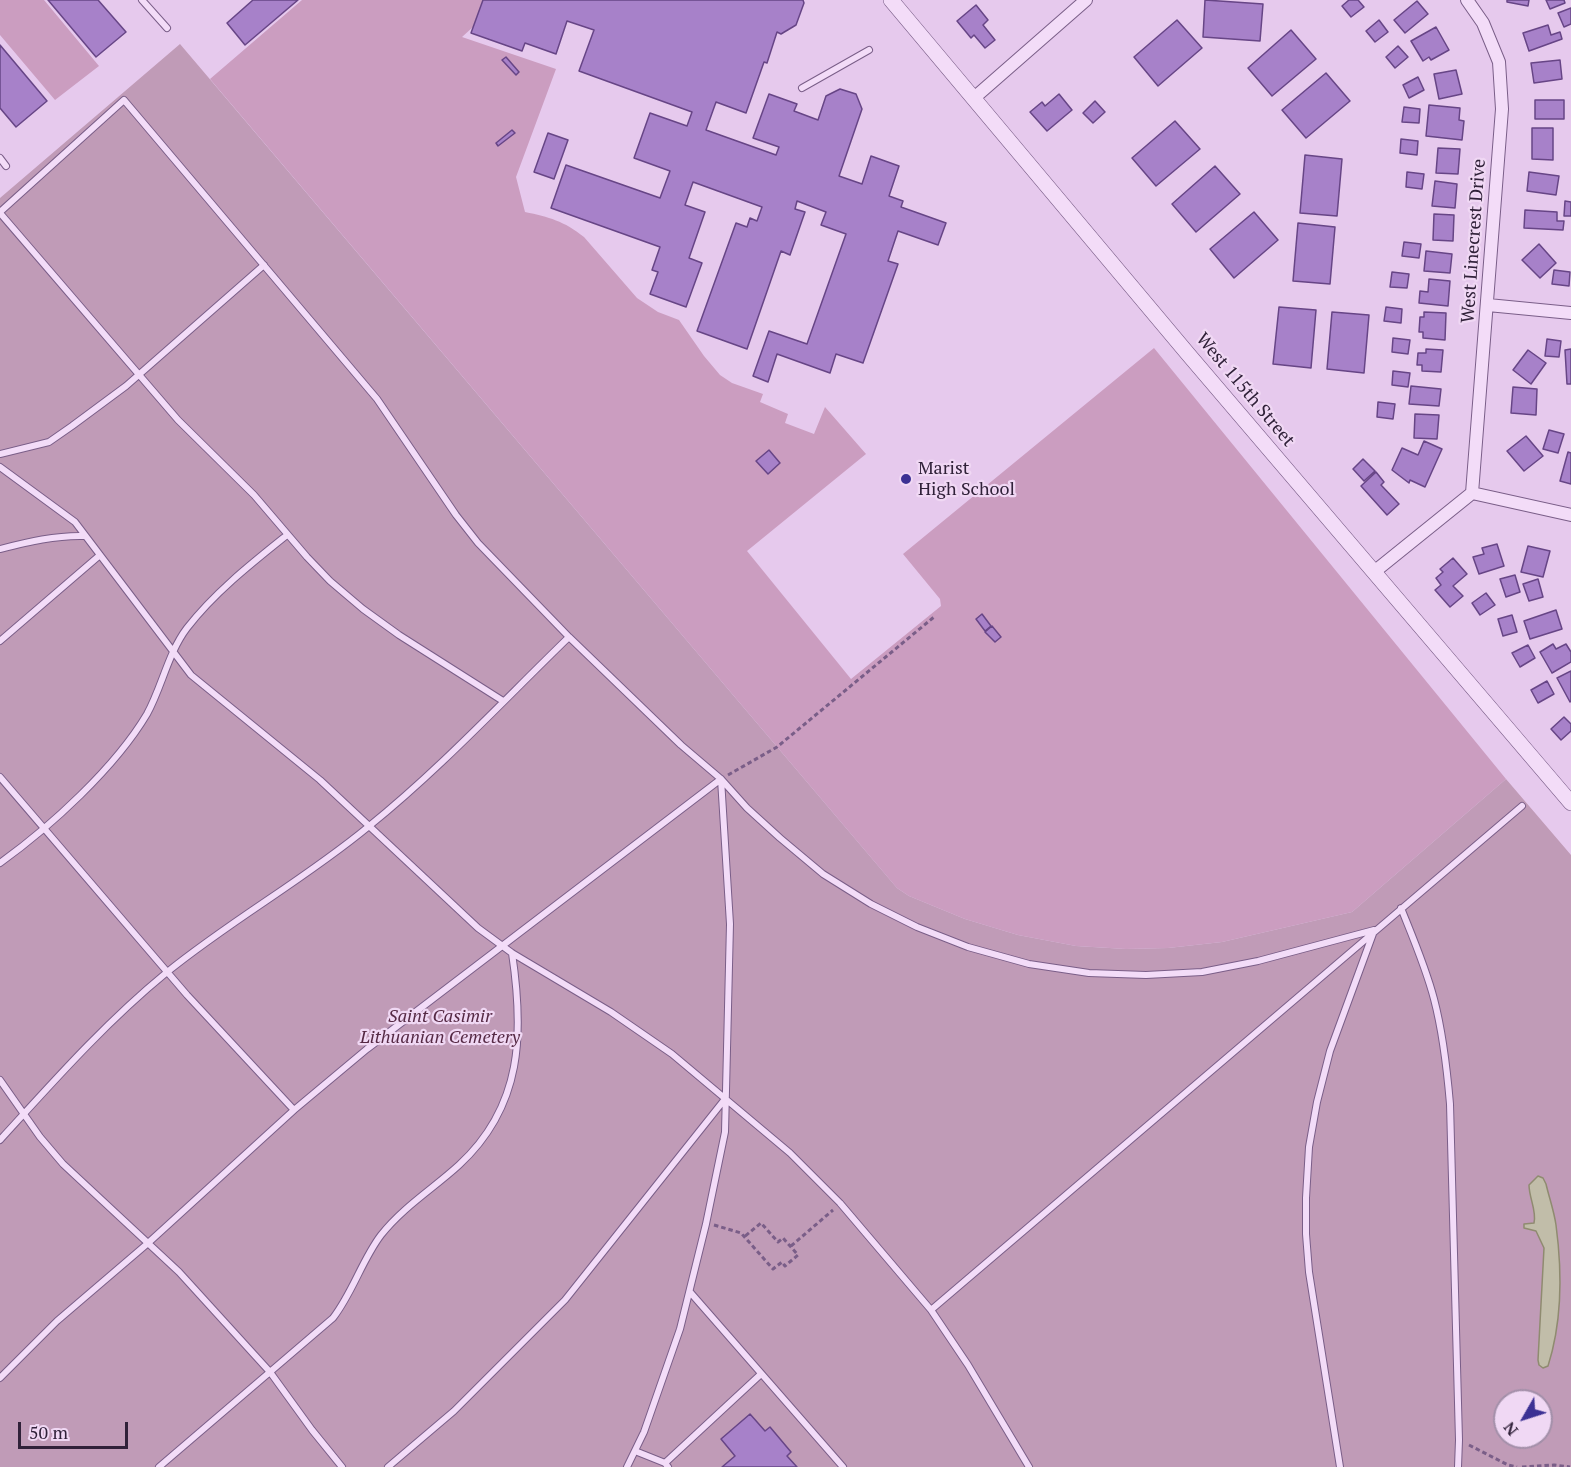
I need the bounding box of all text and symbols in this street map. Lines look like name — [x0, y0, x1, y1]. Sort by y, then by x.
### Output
street label: West Linecrest Drive — [1457, 158, 1491, 324]
street label: West 115th Street — [1191, 329, 1299, 451]
place label: Marist High School — [918, 458, 1015, 500]
marker: Marist High School — [899, 472, 913, 486]
park label: Saint Casimir Lithuanian Cemetery — [360, 1006, 520, 1048]
north arrow — [1493, 1389, 1553, 1449]
scale bar — [21, 1410, 130, 1448]
text: N — [1498, 1417, 1523, 1441]
text: 50 m — [29, 1420, 68, 1444]

